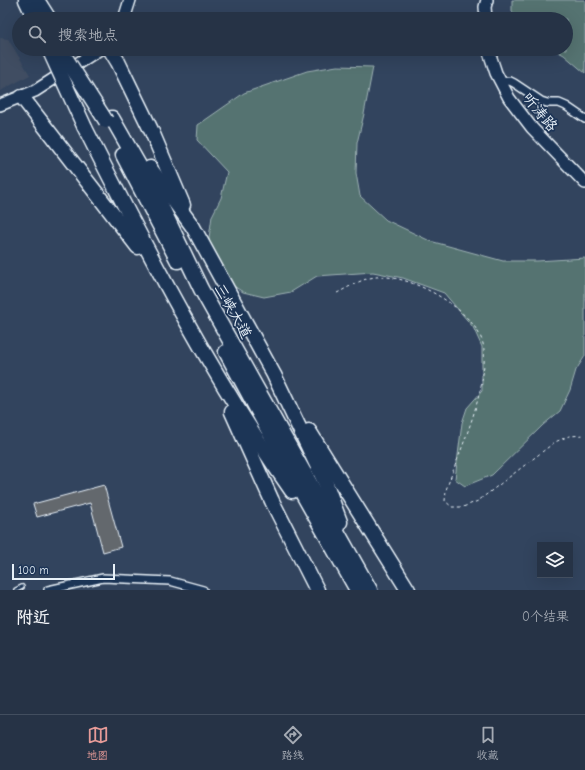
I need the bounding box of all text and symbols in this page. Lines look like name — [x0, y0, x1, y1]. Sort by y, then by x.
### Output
search box — [12, 12, 573, 56]
icon: search — [26, 23, 48, 45]
text: 搜索地点 — [58, 26, 118, 44]
street label: 听涛路 — [519, 89, 561, 135]
street label: 三峡大道 — [211, 280, 255, 342]
map controls — [537, 542, 573, 578]
button: layers — [537, 542, 573, 578]
scale bar — [12, 562, 115, 581]
text: 100 m — [18, 564, 49, 577]
text: 附近 — [16, 608, 50, 627]
text: 0个结果 — [522, 609, 569, 624]
tab: 地图 — [87, 724, 109, 762]
tab: 路线 — [282, 724, 304, 762]
tab: 收藏 — [477, 724, 499, 762]

